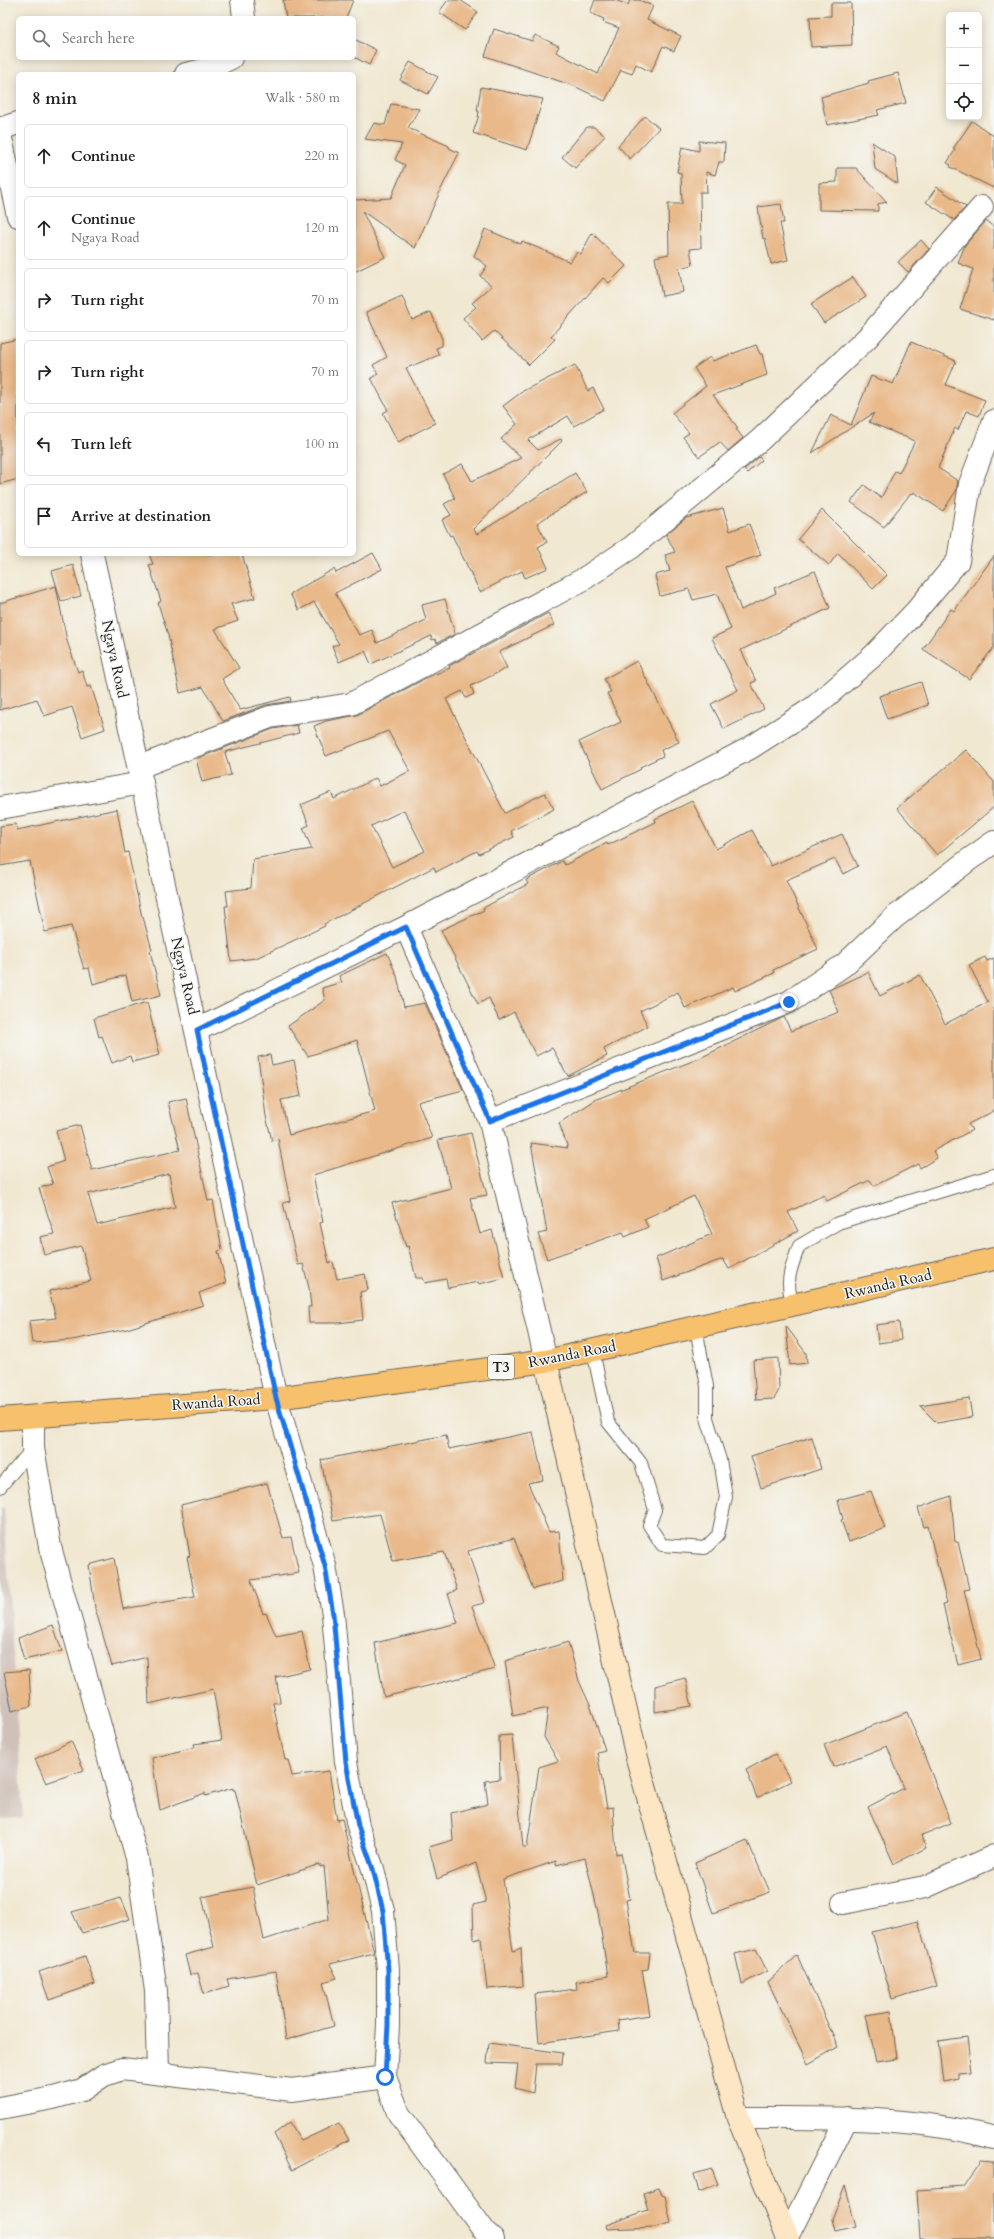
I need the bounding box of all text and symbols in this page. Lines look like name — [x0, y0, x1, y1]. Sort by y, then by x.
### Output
map controls — [946, 12, 982, 120]
button: + — [946, 12, 982, 48]
search box — [16, 16, 356, 60]
icon: search — [30, 27, 52, 49]
text: Search here — [62, 28, 135, 48]
button: − — [946, 48, 982, 84]
button: locate — [946, 84, 982, 120]
text: 8 min — [32, 87, 77, 110]
text: Walk · 580 m — [265, 89, 340, 107]
icon: ahead — [33, 145, 55, 167]
text: Continue — [71, 146, 136, 166]
text: 220 m — [305, 147, 339, 165]
text: Continue — [71, 209, 136, 229]
icon: ahead — [33, 217, 55, 239]
text: 120 m — [305, 219, 339, 237]
text: Ngaya Road — [71, 229, 140, 247]
icon: right — [33, 289, 55, 311]
text: Turn right — [71, 290, 144, 310]
text: 70 m — [311, 291, 339, 309]
icon: right — [33, 361, 55, 383]
text: Turn right — [71, 362, 144, 382]
text: 70 m — [311, 363, 339, 381]
icon: left — [33, 433, 55, 455]
text: Turn left — [71, 434, 132, 454]
text: 100 m — [305, 435, 339, 453]
icon: arrive — [33, 505, 55, 527]
text: Arrive at destination — [71, 506, 211, 526]
street label: Ngaya Road — [97, 618, 133, 700]
street label: Ngaya Road — [166, 935, 204, 1017]
route end — [780, 993, 798, 1011]
street label: Rwanda Road — [842, 1264, 934, 1304]
street label: Rwanda Road — [526, 1336, 618, 1372]
road number: T3 — [488, 1355, 514, 1379]
street label: Rwanda Road — [171, 1389, 261, 1415]
route start — [376, 2068, 394, 2086]

